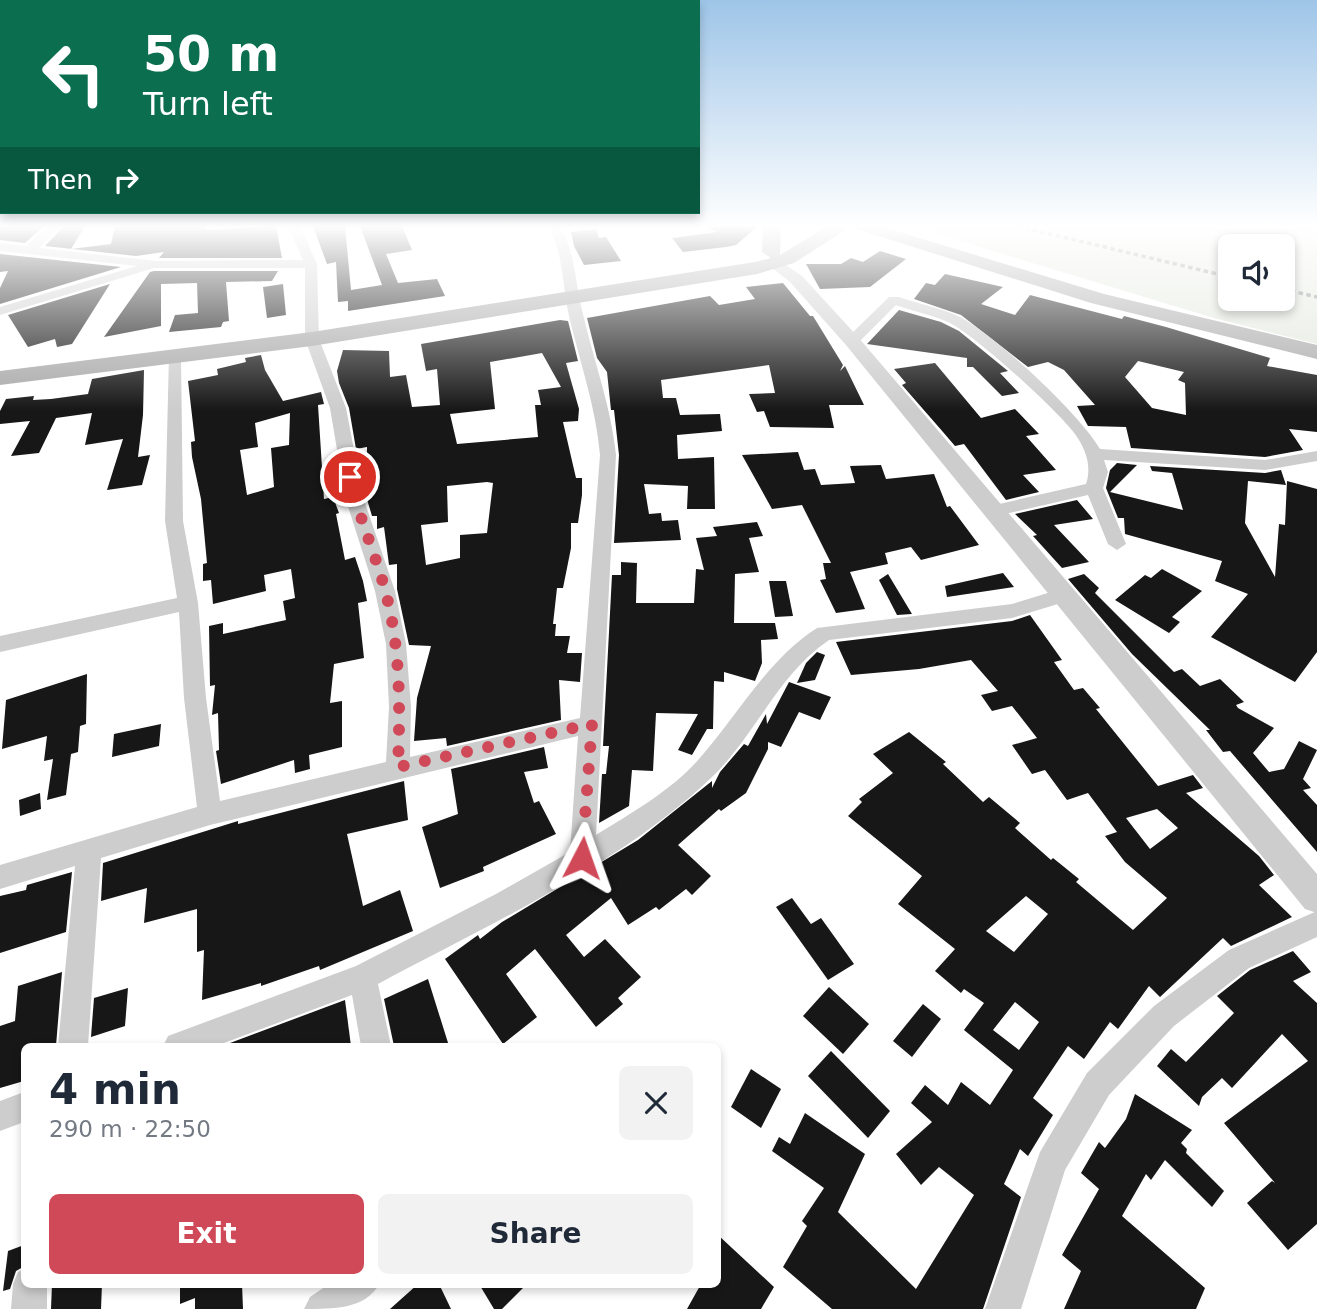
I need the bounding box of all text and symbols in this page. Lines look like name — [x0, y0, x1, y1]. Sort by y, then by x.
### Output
text: 50 m — [143, 26, 279, 83]
icon: left — [28, 28, 119, 119]
text: Turn left — [143, 85, 273, 123]
icon: right — [107, 161, 145, 199]
text: Then — [28, 165, 93, 195]
map controls — [1218, 234, 1295, 311]
button: sound — [1218, 234, 1295, 311]
pin — [320, 447, 380, 507]
icon: arrive — [331, 458, 369, 496]
position arrow — [545, 821, 619, 895]
text: 4 min — [49, 1065, 181, 1114]
button: close — [619, 1066, 693, 1140]
text: 290 m · 22:50 — [49, 1116, 211, 1142]
button: Exit — [49, 1194, 364, 1274]
button: Share — [378, 1194, 693, 1274]

